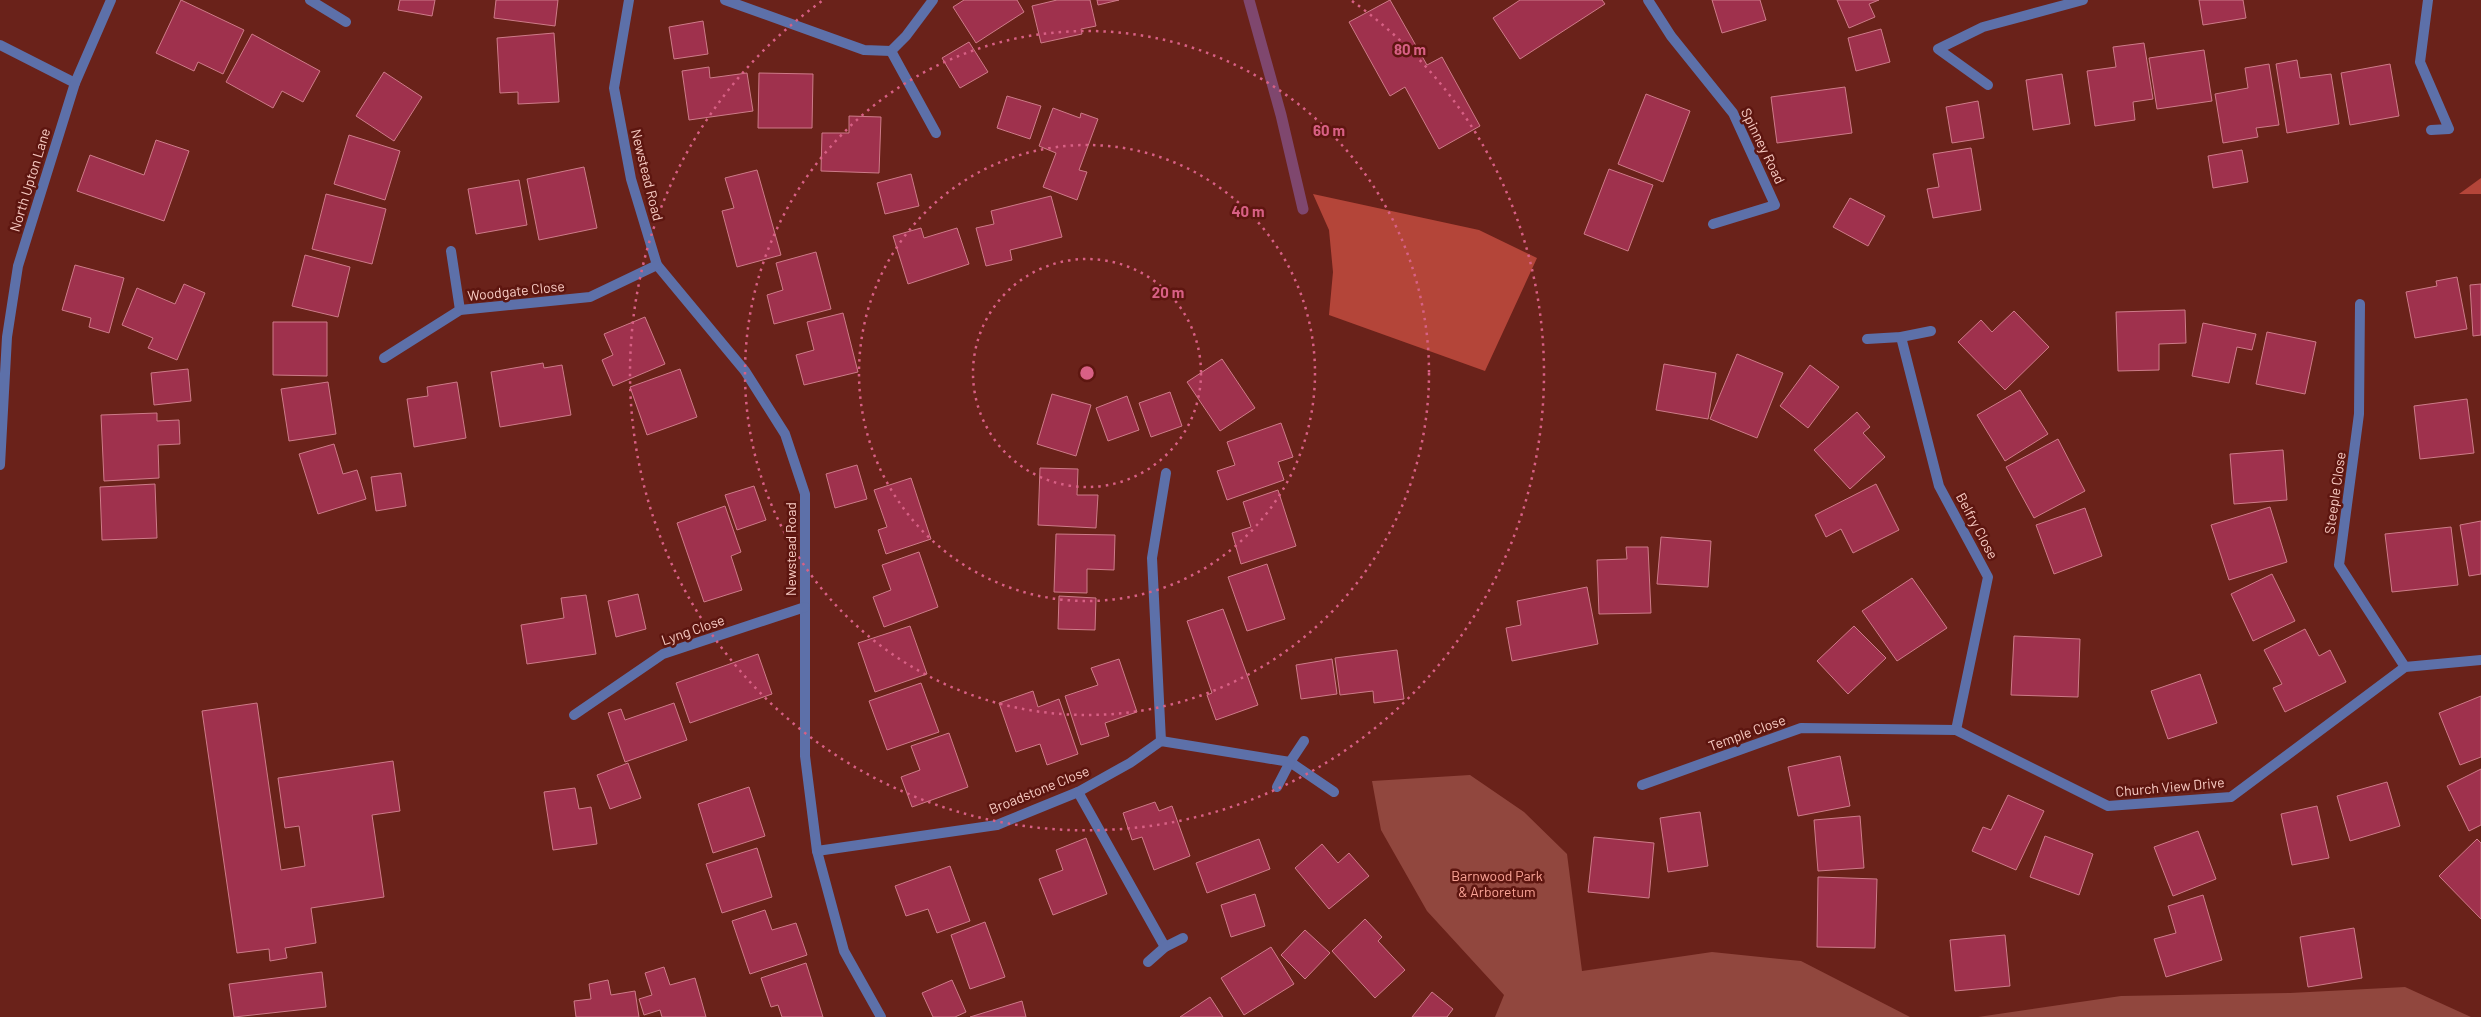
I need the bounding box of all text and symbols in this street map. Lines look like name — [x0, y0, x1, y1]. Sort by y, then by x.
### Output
text: 80 m — [1394, 40, 1426, 58]
street label: Spinney Road — [1738, 105, 1789, 186]
text: 60 m — [1313, 121, 1345, 139]
street label: North Upton Lane — [6, 126, 53, 234]
street label: Newstead Road — [628, 127, 667, 223]
text: 40 m — [1231, 202, 1265, 220]
street label: Woodgate Close — [466, 277, 565, 304]
text: 20 m — [1152, 283, 1184, 301]
centre of rings — [1078, 364, 1096, 382]
street label: Steeple Close — [2320, 451, 2349, 535]
street label: Belfry Close — [1953, 490, 2002, 562]
street label: Newstead Road — [782, 502, 799, 596]
street label: Lyng Close — [659, 611, 727, 648]
street label: Temple Close — [1706, 711, 1788, 754]
street label: Broadstone Close — [986, 762, 1091, 817]
street label: Church View Drive — [2115, 773, 2225, 800]
park label: Barnwood Park & Arboretum — [1451, 867, 1543, 900]

